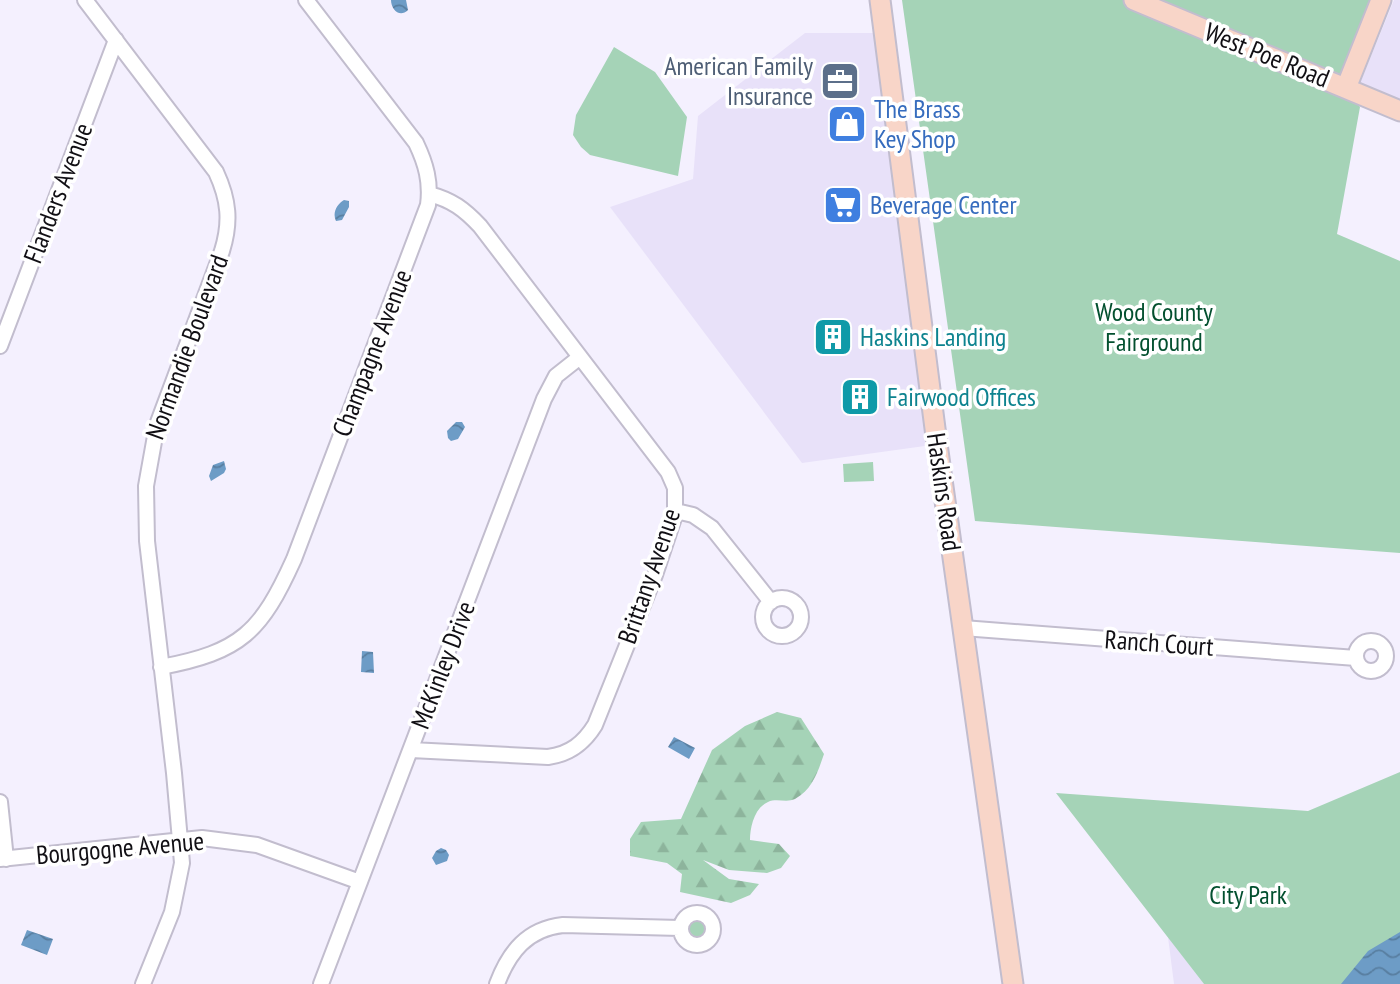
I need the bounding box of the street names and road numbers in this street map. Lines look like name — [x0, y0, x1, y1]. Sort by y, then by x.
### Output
street label: West Poe Road — [1200, 15, 1334, 94]
street label: Flanders Avenue — [16, 118, 99, 267]
street label: Normandie Boulevard — [138, 250, 235, 444]
street label: Champagne Avenue — [325, 265, 419, 441]
street label: Haskins Road — [920, 431, 969, 553]
street label: Brittany Avenue — [610, 504, 687, 648]
street label: McKinley Drive — [403, 596, 482, 733]
street label: Ranch Court — [1103, 622, 1215, 663]
street label: Bourgogne Avenue — [35, 824, 205, 871]

